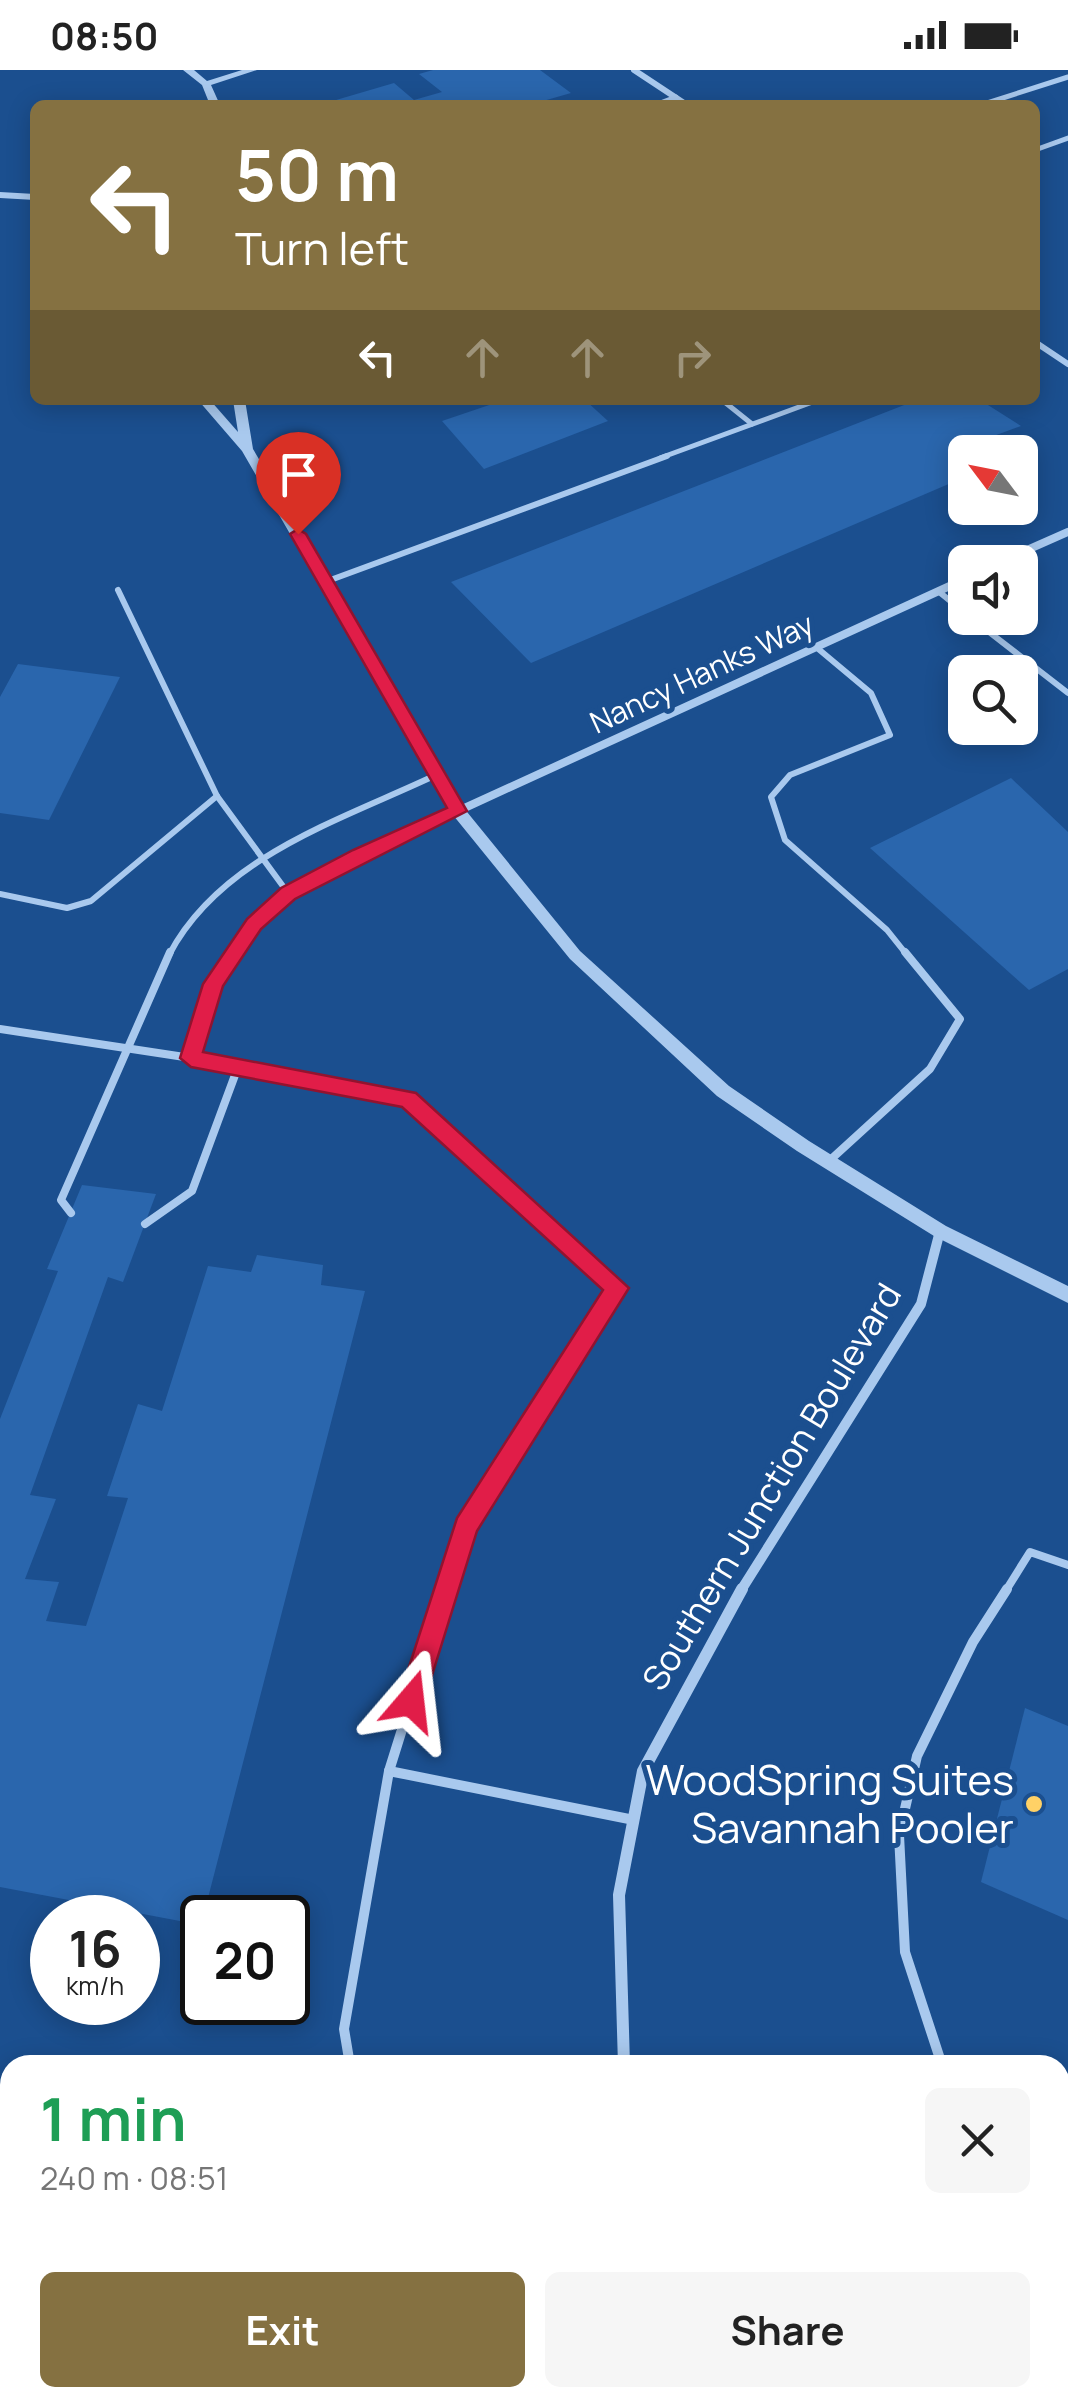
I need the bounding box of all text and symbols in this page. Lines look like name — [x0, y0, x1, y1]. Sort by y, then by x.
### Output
text: 08:50 — [50, 9, 159, 61]
text: 50 m — [235, 126, 399, 222]
icon: left — [70, 140, 200, 270]
text: Turn left — [235, 217, 409, 279]
icon: left — [350, 330, 405, 385]
icon: ahead — [455, 330, 510, 385]
icon: ahead — [560, 330, 615, 385]
icon: right — [665, 330, 720, 385]
pin — [256, 432, 341, 535]
north arrow — [948, 435, 1038, 525]
map controls — [948, 435, 1038, 745]
icon: arrive — [271, 447, 326, 502]
button: sound — [948, 545, 1038, 635]
street label: Nancy Hanks Way — [583, 603, 820, 742]
button: search — [948, 655, 1038, 745]
street label: Southern Junction Boulevard — [630, 1274, 912, 1699]
position arrow — [359, 1649, 463, 1753]
place label: WoodSpring Suites Savannah Pooler — [646, 1750, 1014, 1856]
marker: WoodSpring Suites Savannah Pooler — [1023, 1793, 1045, 1815]
speed limit sign: 20 — [180, 1895, 310, 2025]
text: 16 — [69, 1914, 121, 1982]
text: km/h — [66, 1968, 124, 2003]
text: 1 min — [40, 2077, 187, 2159]
button: close — [925, 2088, 1030, 2193]
text: 240 m · 08:51 — [40, 2156, 228, 2200]
button: Exit — [40, 2272, 525, 2387]
button: Share — [545, 2272, 1030, 2387]

